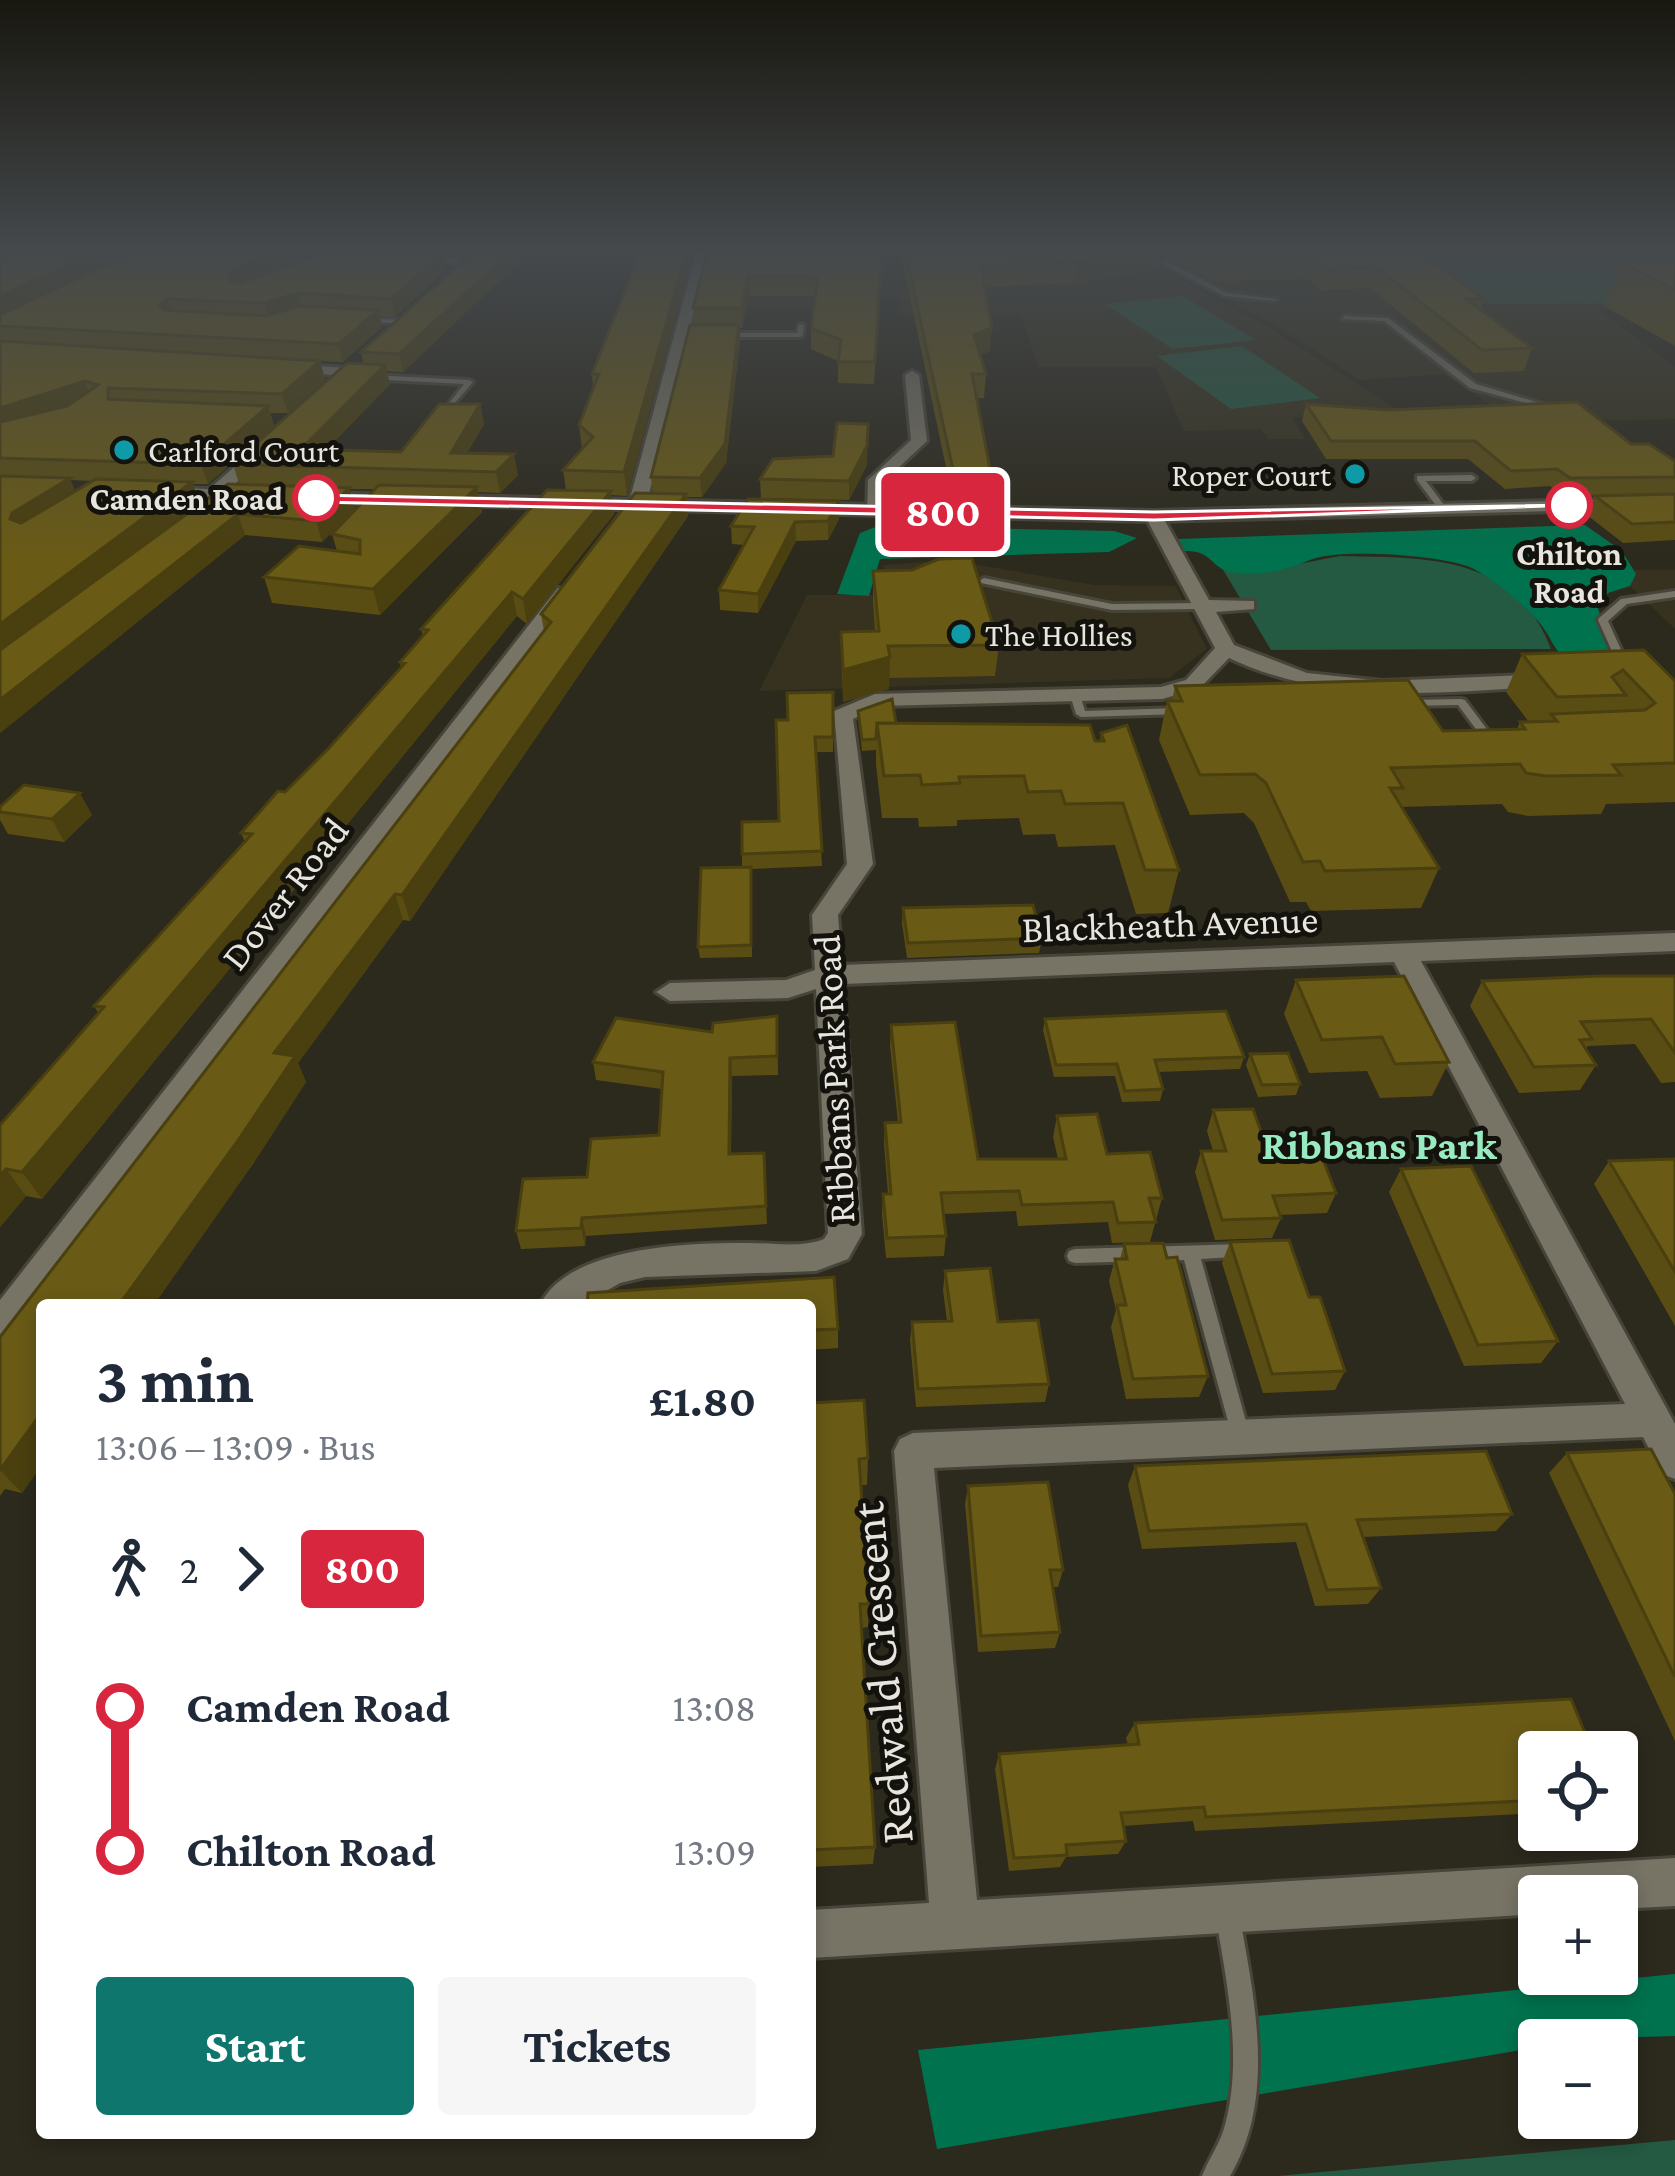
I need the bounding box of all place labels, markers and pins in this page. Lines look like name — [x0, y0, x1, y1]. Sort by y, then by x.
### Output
place label: Carlford Court — [148, 432, 340, 469]
marker: Carlford Court — [111, 437, 137, 463]
place label: Roper Court — [1171, 456, 1332, 493]
marker: Roper Court — [1342, 461, 1368, 487]
marker: Camden Road — [294, 476, 338, 520]
place label: Camden Road — [90, 480, 283, 517]
marker: Chilton Road — [1547, 483, 1591, 527]
place label: Chilton Road — [1516, 535, 1622, 610]
place label: The Hollies — [985, 616, 1133, 653]
marker: The Hollies — [948, 621, 974, 647]

